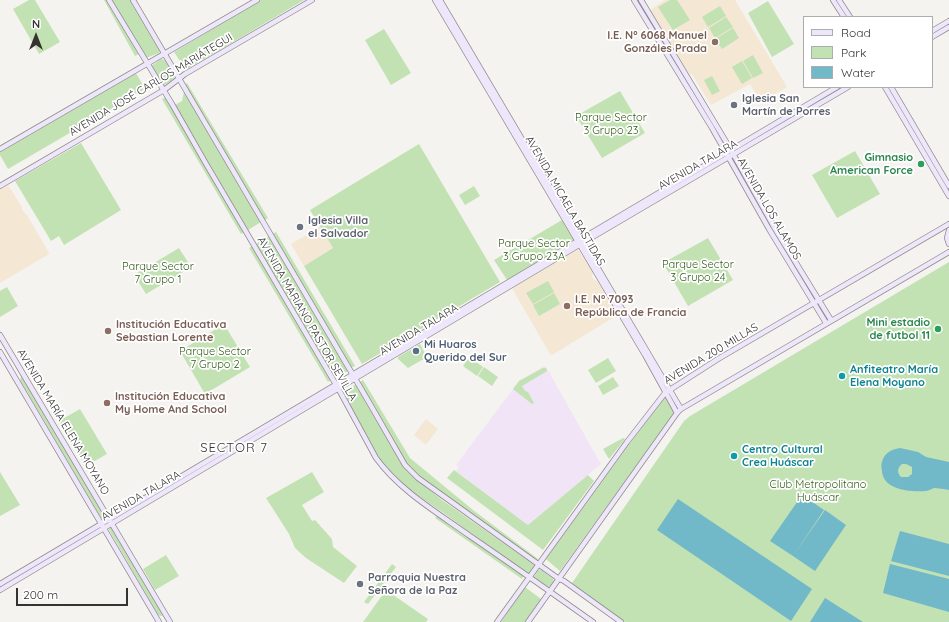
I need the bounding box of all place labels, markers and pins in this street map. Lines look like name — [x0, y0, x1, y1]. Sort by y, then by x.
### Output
place label: I.E. N° 6068 Manuel Gonzáles Prada — [607, 29, 707, 55]
marker: I.E. N° 6068 Manuel Gonzáles Prada — [710, 37, 720, 47]
place label: Iglesia San Martín de Porres — [742, 92, 830, 118]
marker: Iglesia San Martín de Porres — [729, 100, 739, 110]
place label: Gimnasio American Force — [830, 151, 913, 177]
marker: Gimnasio American Force — [916, 159, 926, 169]
place label: Iglesia Villa el Salvador — [308, 214, 368, 240]
marker: Iglesia Villa el Salvador — [295, 222, 305, 232]
place label: I.E. N° 7093 República de Francia — [575, 293, 686, 319]
marker: I.E. N° 7093 República de Francia — [562, 301, 572, 311]
place label: Mini estadio de futbol 11 — [867, 316, 930, 342]
place label: Institución Educativa Sebastian Lorente — [116, 318, 226, 344]
marker: Mini estadio de futbol 11 — [933, 324, 943, 334]
marker: Institución Educativa Sebastian Lorente — [103, 326, 113, 336]
place label: Mi Huaros Querido del Sur — [424, 338, 507, 364]
marker: Mi Huaros Querido del Sur — [411, 346, 421, 356]
place label: Anfiteatro María Elena Moyano — [850, 363, 938, 389]
marker: Anfiteatro María Elena Moyano — [837, 371, 847, 381]
place label: Institución Educativa My Home And School — [115, 390, 227, 416]
marker: Institución Educativa My Home And School — [102, 398, 112, 408]
place label: Centro Cultural Crea Huáscar — [742, 443, 823, 469]
marker: Centro Cultural Crea Huáscar — [729, 451, 739, 461]
place label: Parroquia Nuestra Señora de la Paz — [368, 571, 466, 597]
marker: Parroquia Nuestra Señora de la Paz — [355, 579, 365, 589]

